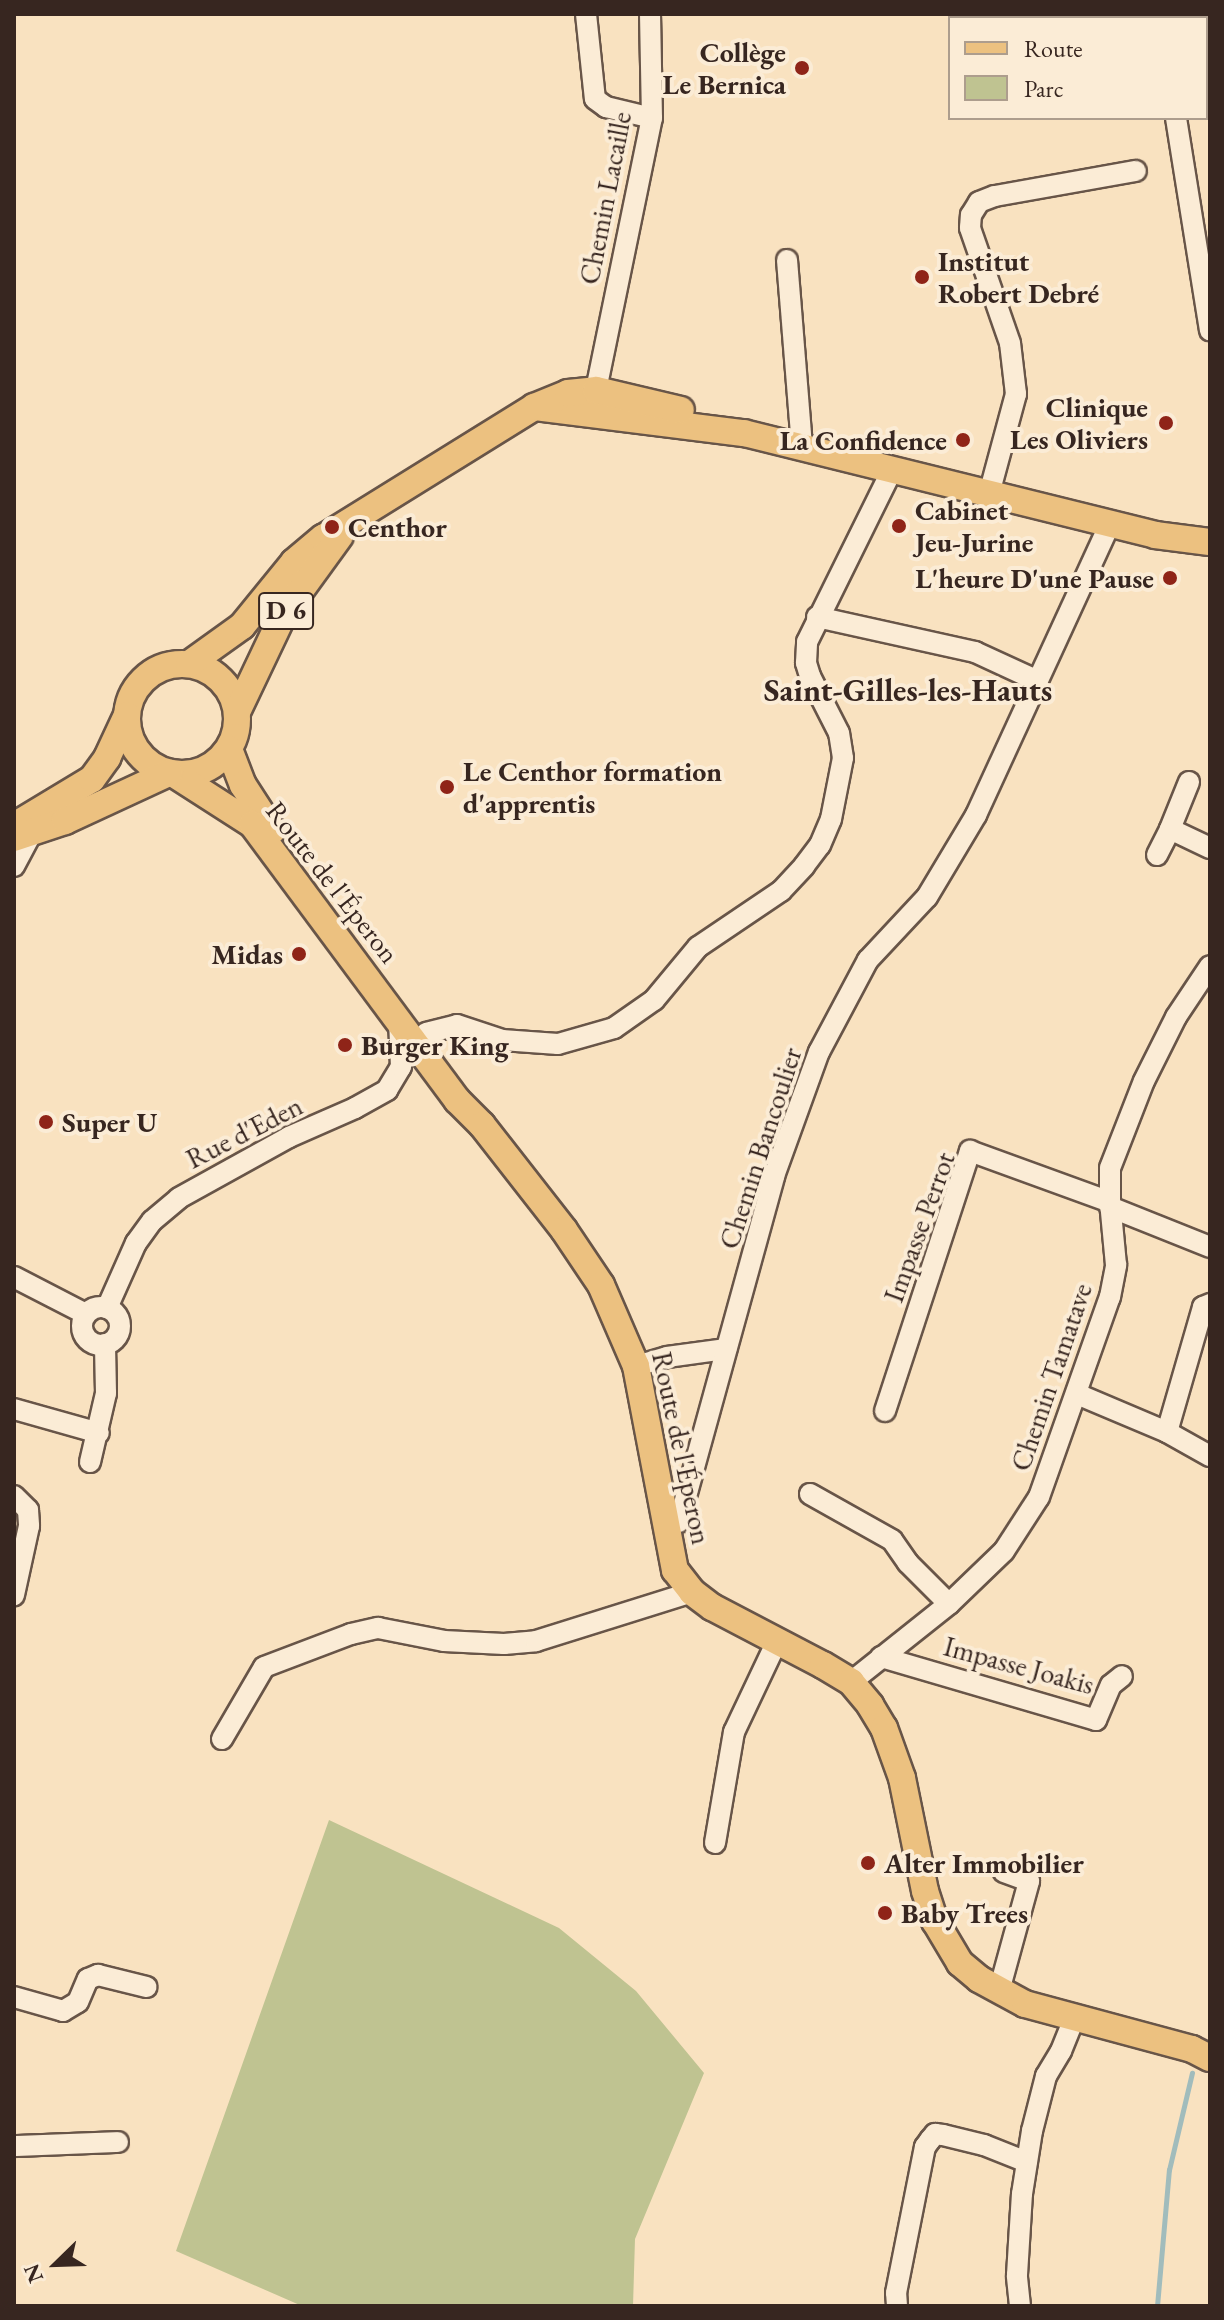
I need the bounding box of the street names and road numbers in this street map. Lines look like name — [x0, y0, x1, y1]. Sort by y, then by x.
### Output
street label: Chemin Lacaille — [572, 109, 638, 287]
road number: D 6 — [258, 589, 314, 633]
street label: Route de l'Éperon — [259, 794, 407, 970]
street label: Chemin Bancoulier — [712, 1043, 808, 1253]
street label: Rue d'Eden — [180, 1088, 308, 1176]
street label: Impasse Perrot — [876, 1147, 962, 1307]
street label: Chemin Tamatave — [1003, 1279, 1099, 1475]
street label: Route de l'Éperon — [645, 1349, 719, 1547]
street label: Impasse Joakis — [940, 1629, 1098, 1701]

